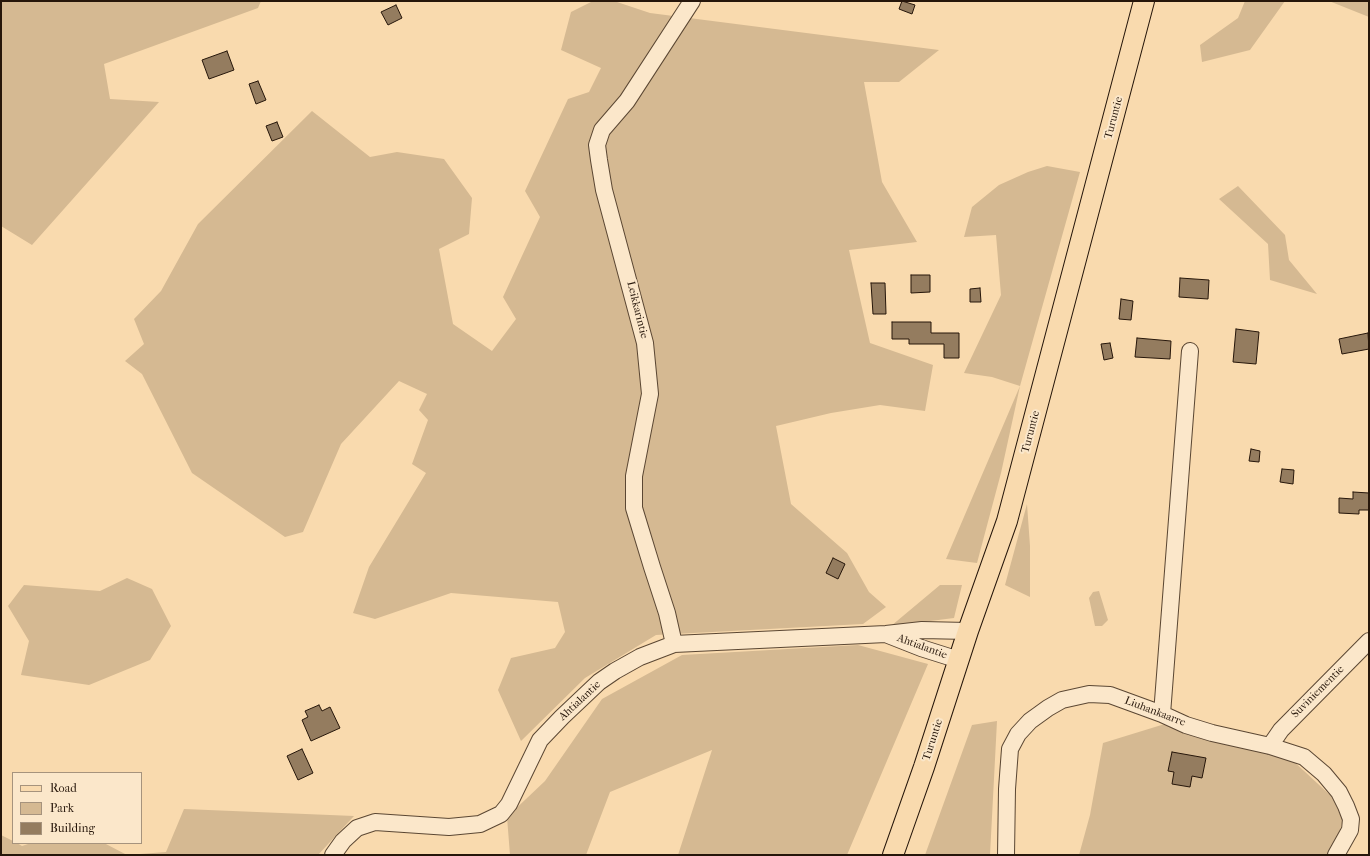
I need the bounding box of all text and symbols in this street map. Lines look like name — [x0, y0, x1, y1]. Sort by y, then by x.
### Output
street label: Turuntie — [1102, 95, 1126, 141]
street label: Leikkarintie — [624, 280, 650, 340]
street label: Turuntie — [1019, 409, 1043, 455]
street label: Ahtialantie — [895, 632, 949, 662]
street label: Suviniementie — [1289, 663, 1347, 721]
street label: Ahtialantie — [556, 678, 604, 724]
street label: Liuhankaarre — [1123, 694, 1187, 730]
street label: Turuntie — [920, 717, 946, 763]
legend — [12, 772, 142, 844]
text: Road — [50, 781, 77, 795]
text: Park — [50, 801, 74, 815]
text: Building — [50, 821, 95, 835]

